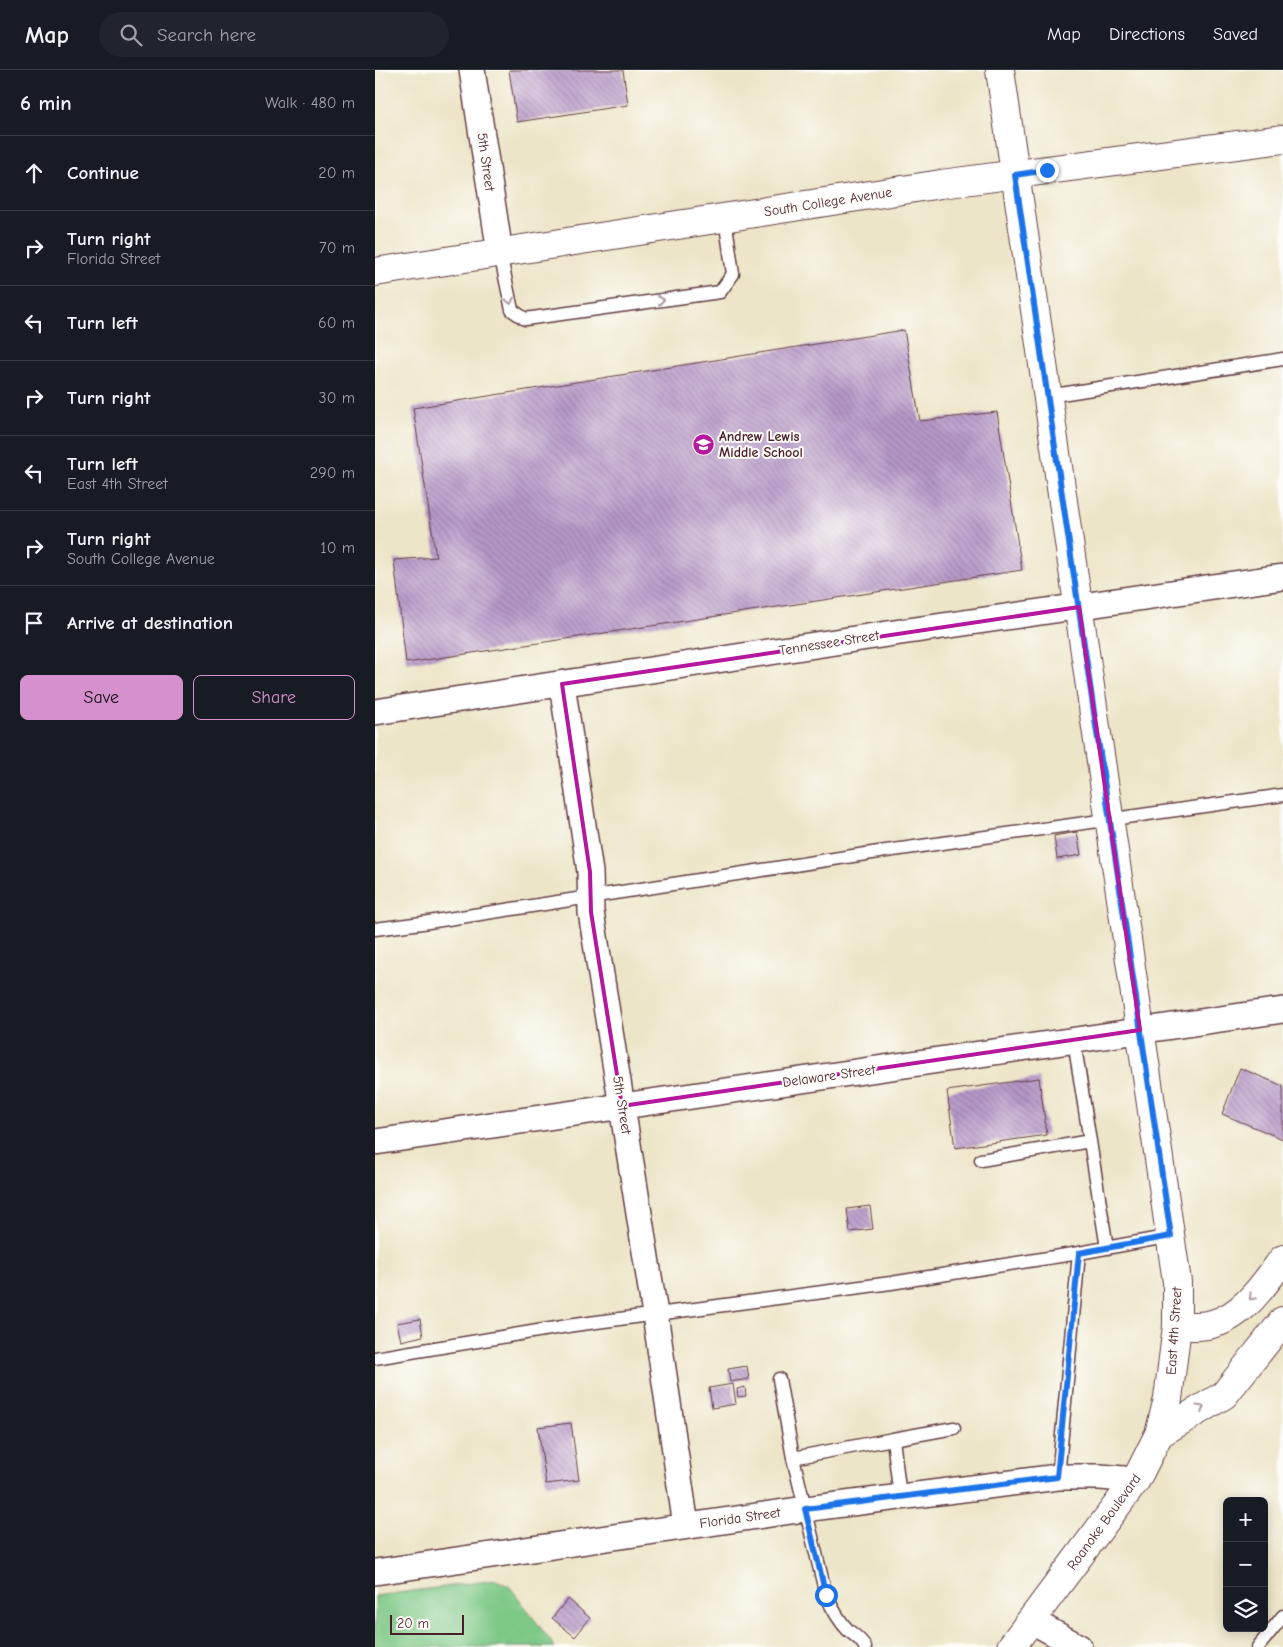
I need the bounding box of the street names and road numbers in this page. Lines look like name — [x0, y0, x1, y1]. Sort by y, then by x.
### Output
street label: 5th Street — [473, 132, 499, 193]
street label: South College Avenue — [763, 183, 893, 221]
street label: Tennessee Street — [778, 627, 881, 659]
street label: Delaware Street — [782, 1061, 877, 1091]
street label: 5th Street — [609, 1075, 635, 1136]
street label: East 4th Street — [1162, 1285, 1186, 1376]
street label: Roanoke Boulevard — [1063, 1471, 1145, 1573]
street label: Florida Street — [698, 1504, 783, 1532]

